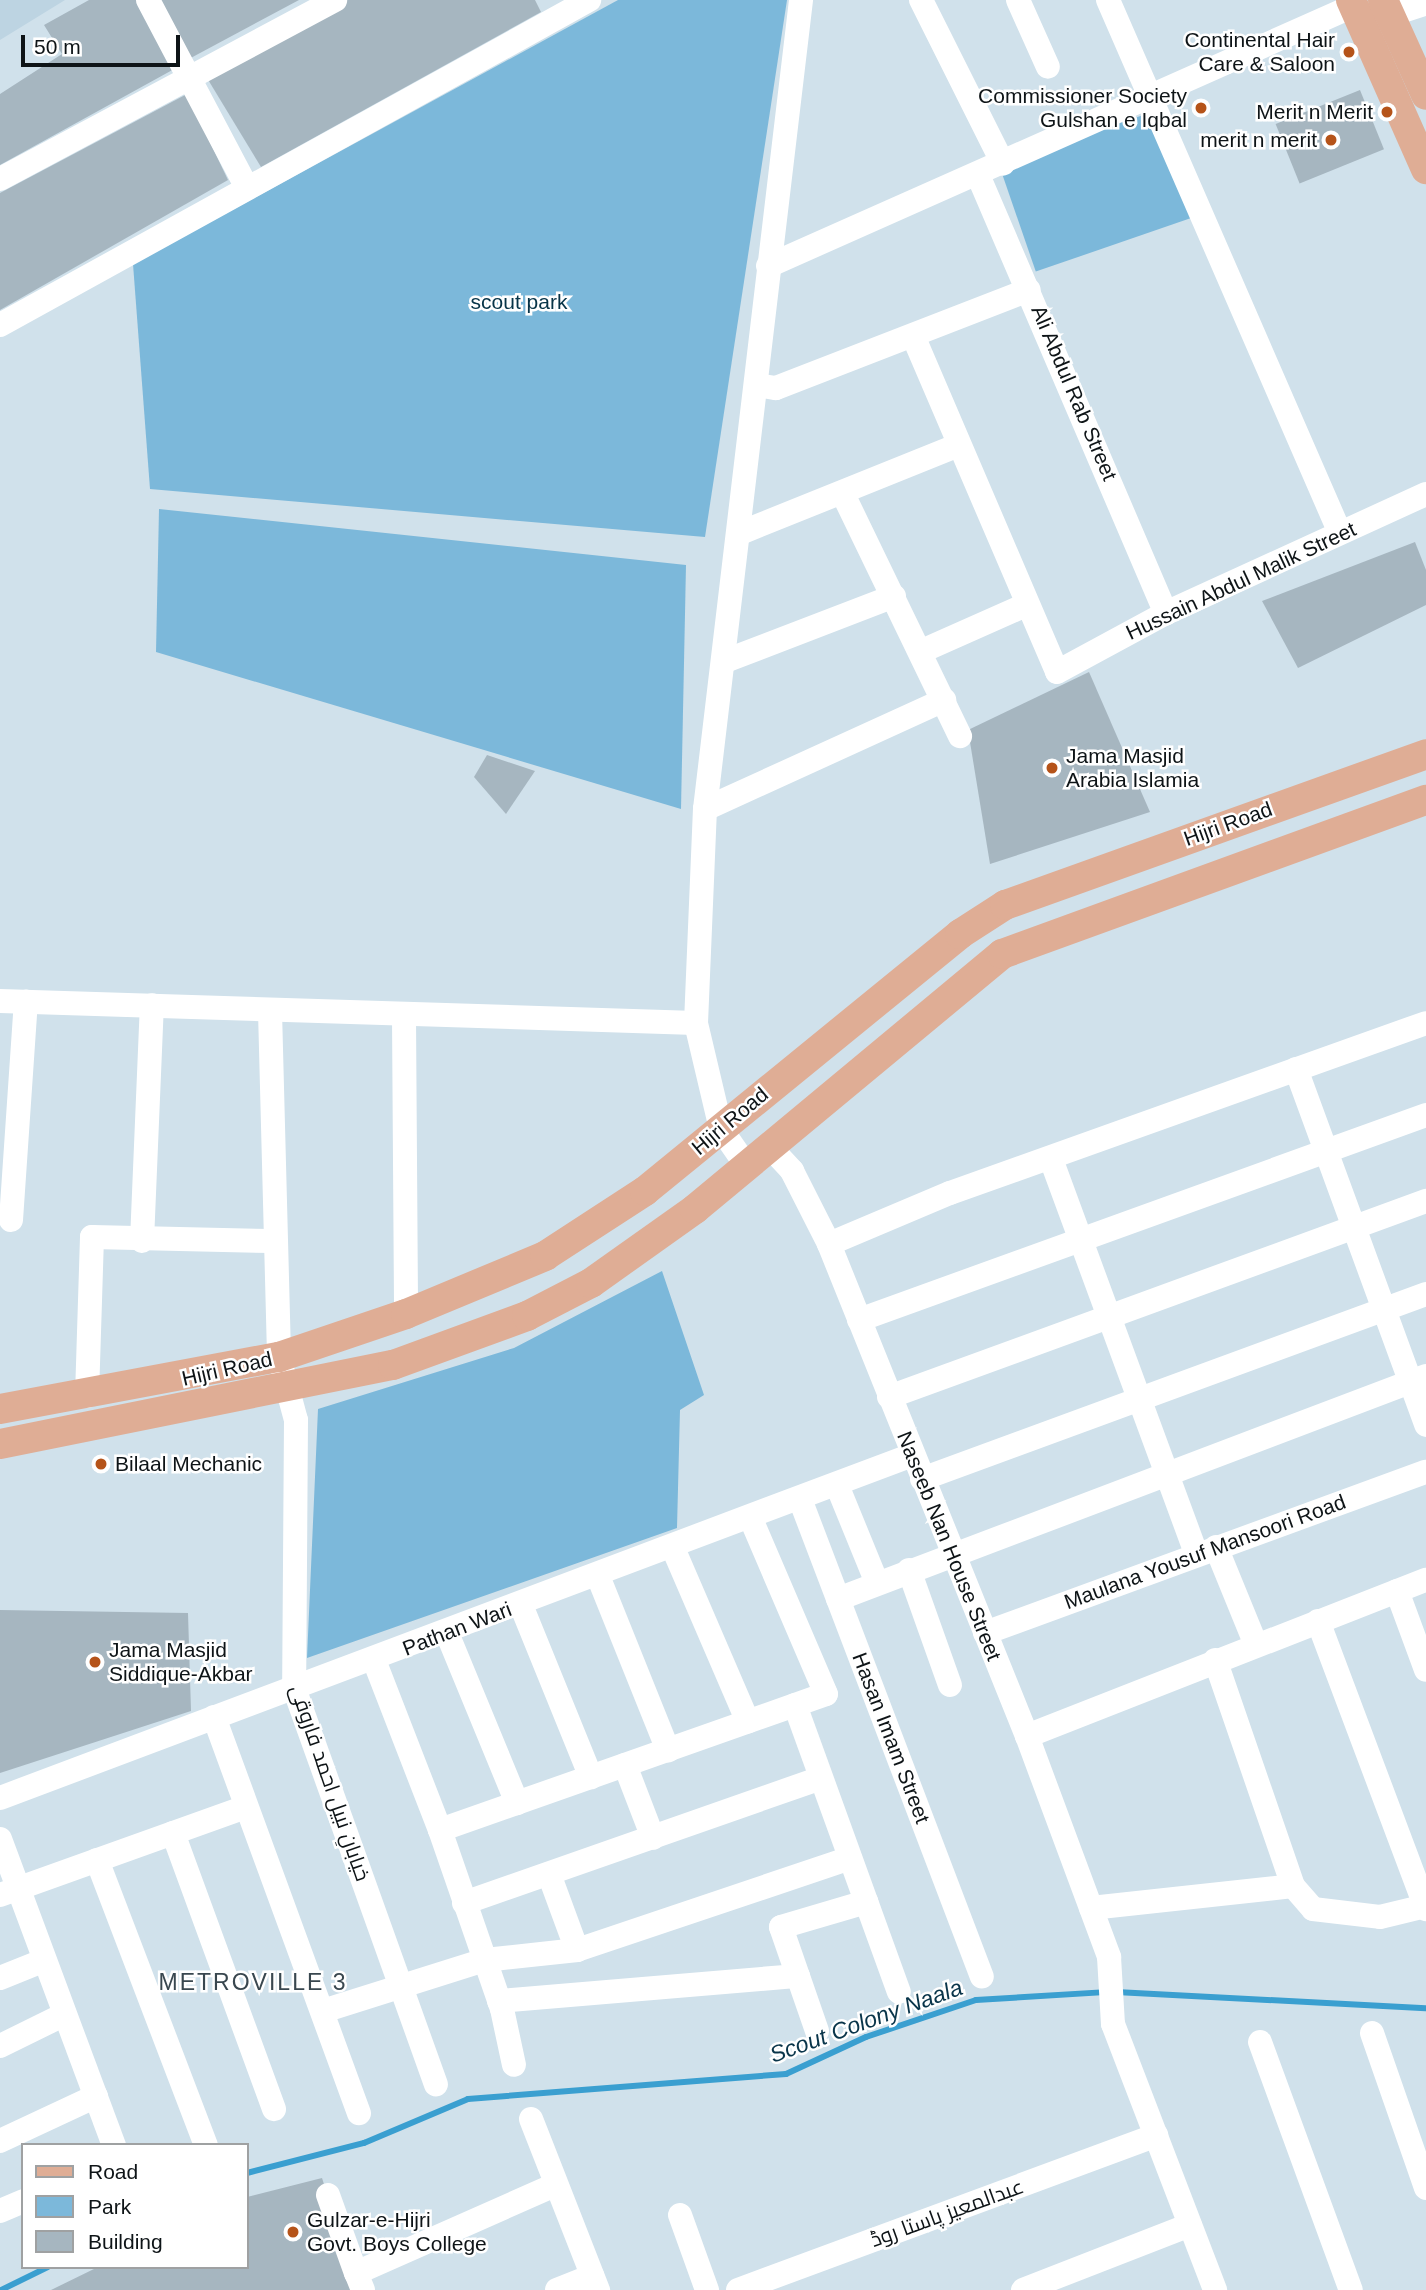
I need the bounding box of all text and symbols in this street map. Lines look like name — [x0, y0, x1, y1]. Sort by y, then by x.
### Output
scale bar — [24, 21, 184, 65]
place label: Continental Hair Care & Saloon — [1184, 27, 1335, 77]
text: 50 m — [34, 35, 81, 58]
marker: Continental Hair Care & Saloon — [1341, 44, 1357, 60]
place label: Commissioner Society Gulshan e Iqbal — [978, 83, 1187, 133]
place label: Merit n Merit — [1256, 99, 1373, 125]
marker: Commissioner Society Gulshan e Iqbal — [1193, 100, 1209, 116]
marker: Merit n Merit — [1379, 104, 1395, 120]
place label: merit n merit — [1200, 127, 1317, 153]
marker: merit n merit — [1323, 132, 1339, 148]
park label: scout park — [471, 289, 567, 315]
street label: Ali Abdul Rab Street — [1025, 301, 1123, 485]
street label: Hussain Abdul Malik Street — [1121, 516, 1361, 646]
place label: Jama Masjid Arabia Islamia — [1066, 743, 1199, 793]
marker: Jama Masjid Arabia Islamia — [1044, 760, 1060, 776]
street label: Hijri Road — [1180, 796, 1276, 852]
street label: Hijri Road — [687, 1082, 773, 1160]
street label: Hijri Road — [179, 1346, 275, 1392]
street label: Naseeb Nan House Street — [891, 1428, 1007, 1664]
place label: Bilaal Mechanic — [115, 1451, 262, 1477]
marker: Bilaal Mechanic — [93, 1456, 109, 1472]
street label: Maulana Yousuf Mansoori Road — [1061, 1489, 1349, 1615]
street label: Pathan Wari — [399, 1597, 515, 1661]
place label: Jama Masjid Siddique-Akbar — [109, 1637, 253, 1687]
street label: Hasan Imam Street — [847, 1649, 935, 1827]
marker: Jama Masjid Siddique-Akbar — [87, 1654, 103, 1670]
street label: خیابانِ نبیل احمد فاروقی — [285, 1682, 375, 1884]
district label: METROVILLE 3 — [160, 1968, 346, 1996]
water label: Scout Colony Naala — [766, 1973, 966, 2069]
legend — [21, 2143, 248, 2269]
text: Road — [88, 2160, 138, 2183]
street label: عبدالمعیز پاستا روڈ — [867, 2174, 1027, 2252]
text: Park — [88, 2195, 131, 2218]
place label: Gulzar-e-Hijri Govt. Boys College — [307, 2207, 487, 2257]
marker: Gulzar-e-Hijri Govt. Boys College — [285, 2224, 301, 2240]
text: Building — [88, 2230, 163, 2253]

